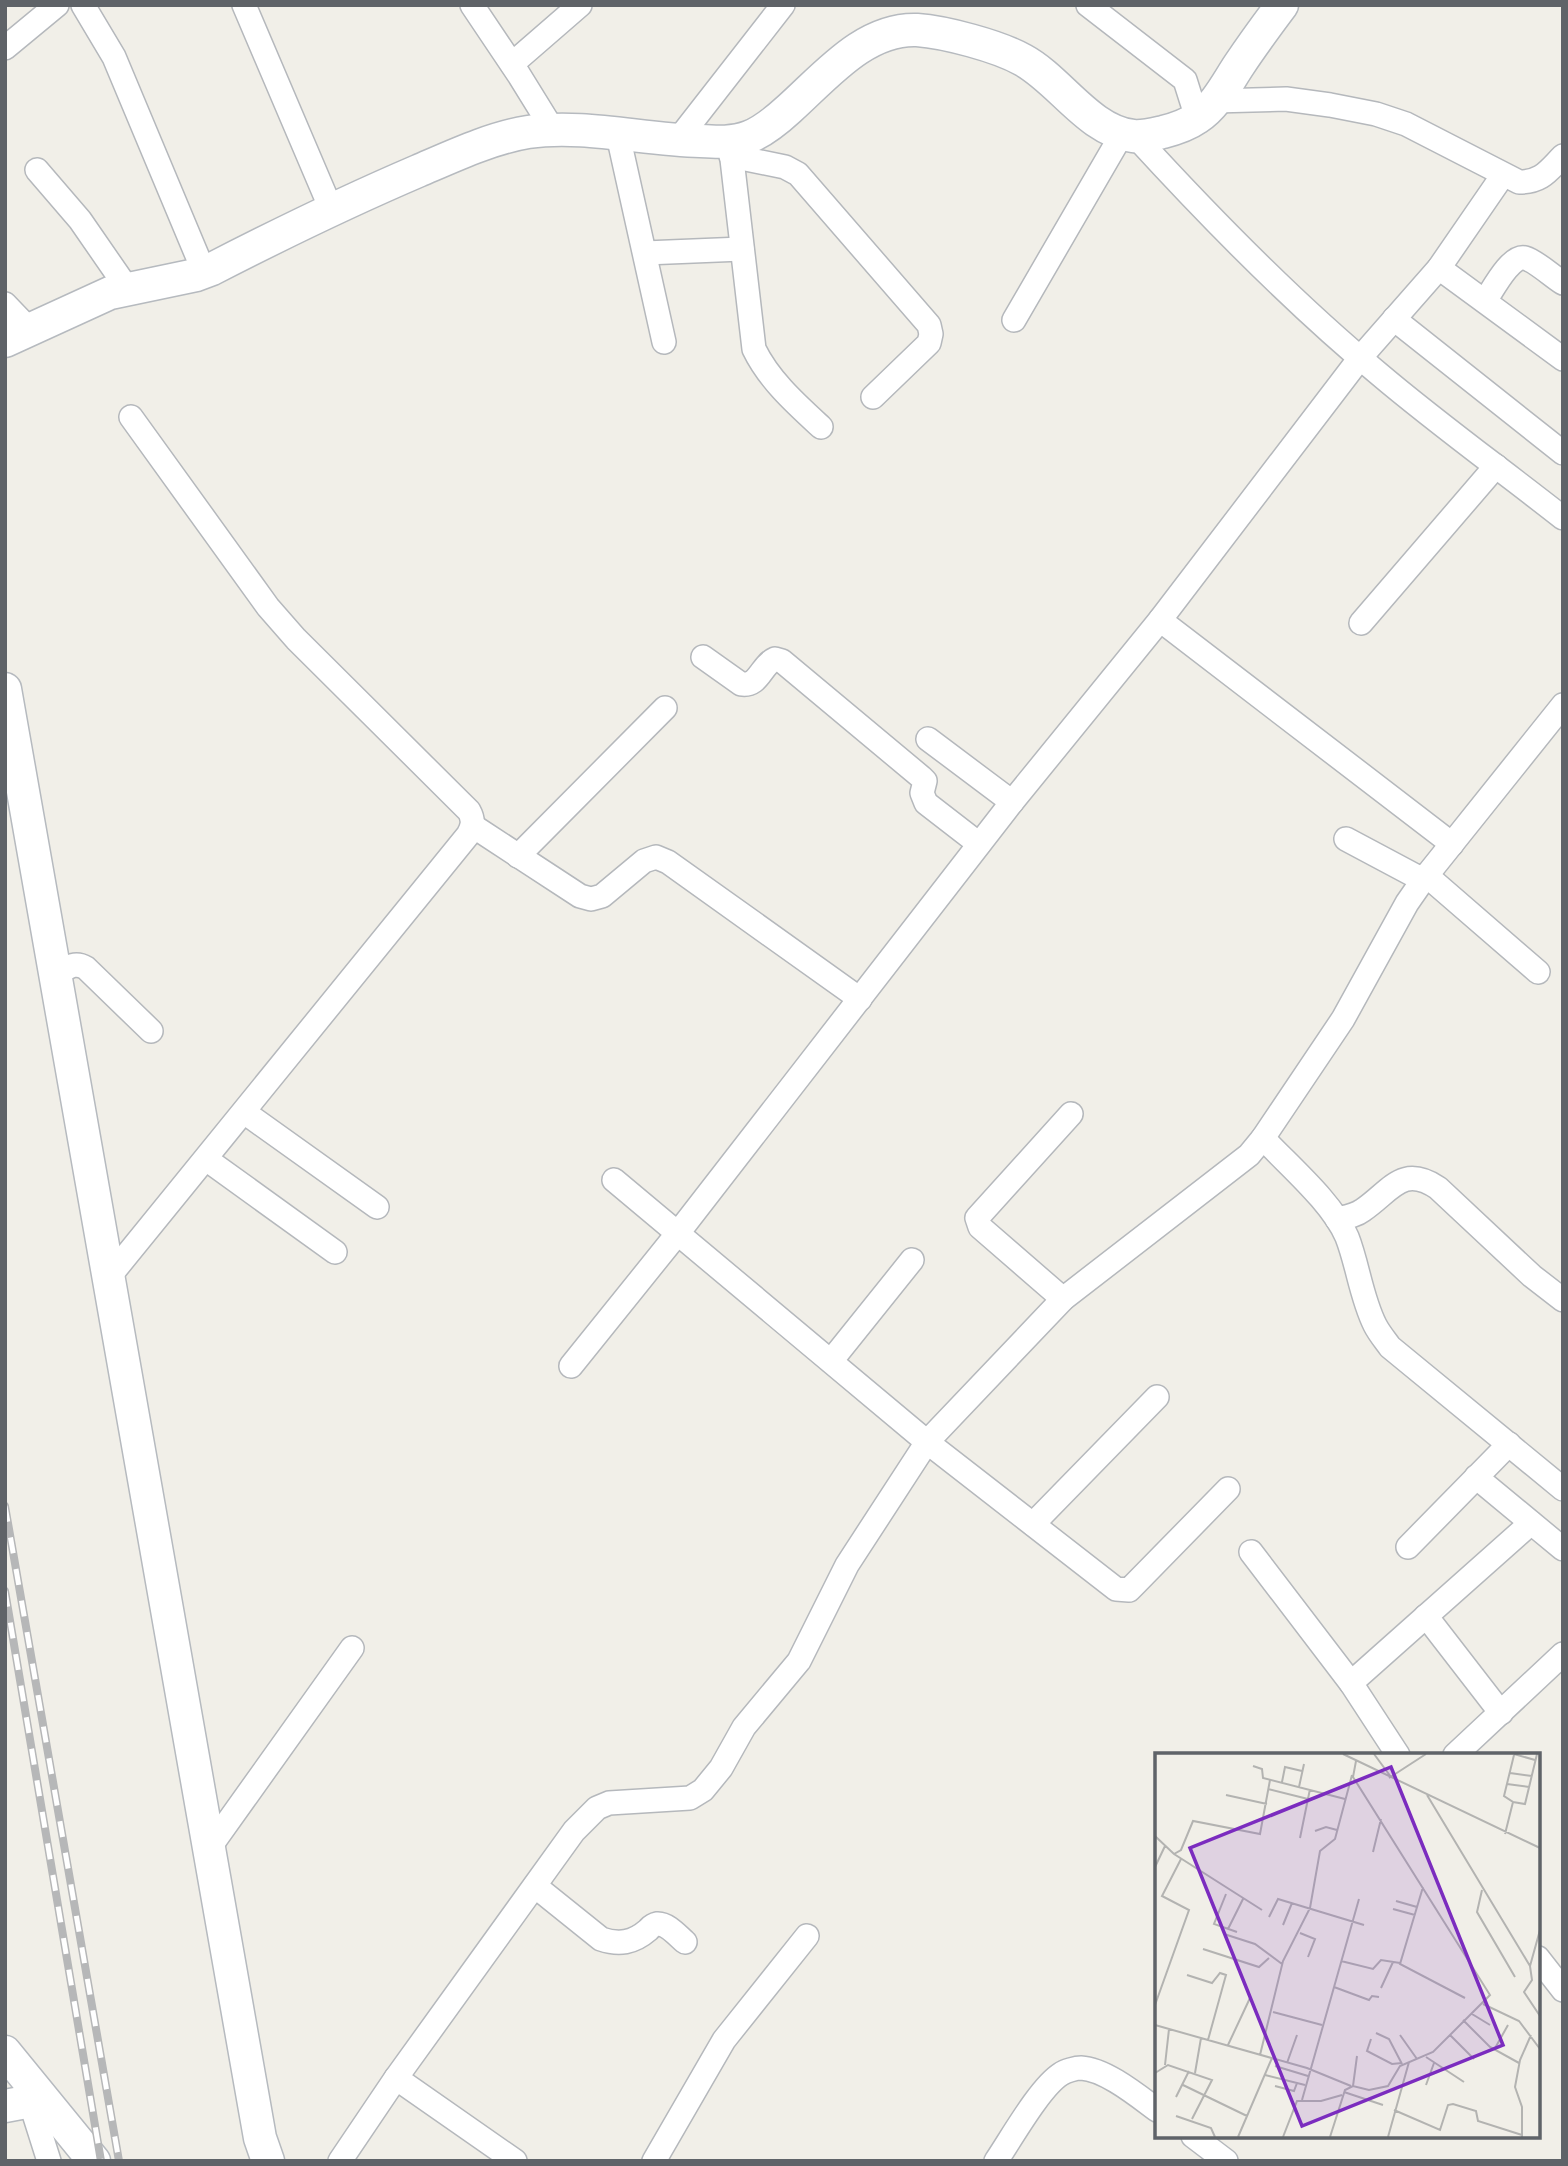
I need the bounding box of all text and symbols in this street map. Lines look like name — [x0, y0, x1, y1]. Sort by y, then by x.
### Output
inset map — [1155, 1753, 1540, 2138]

